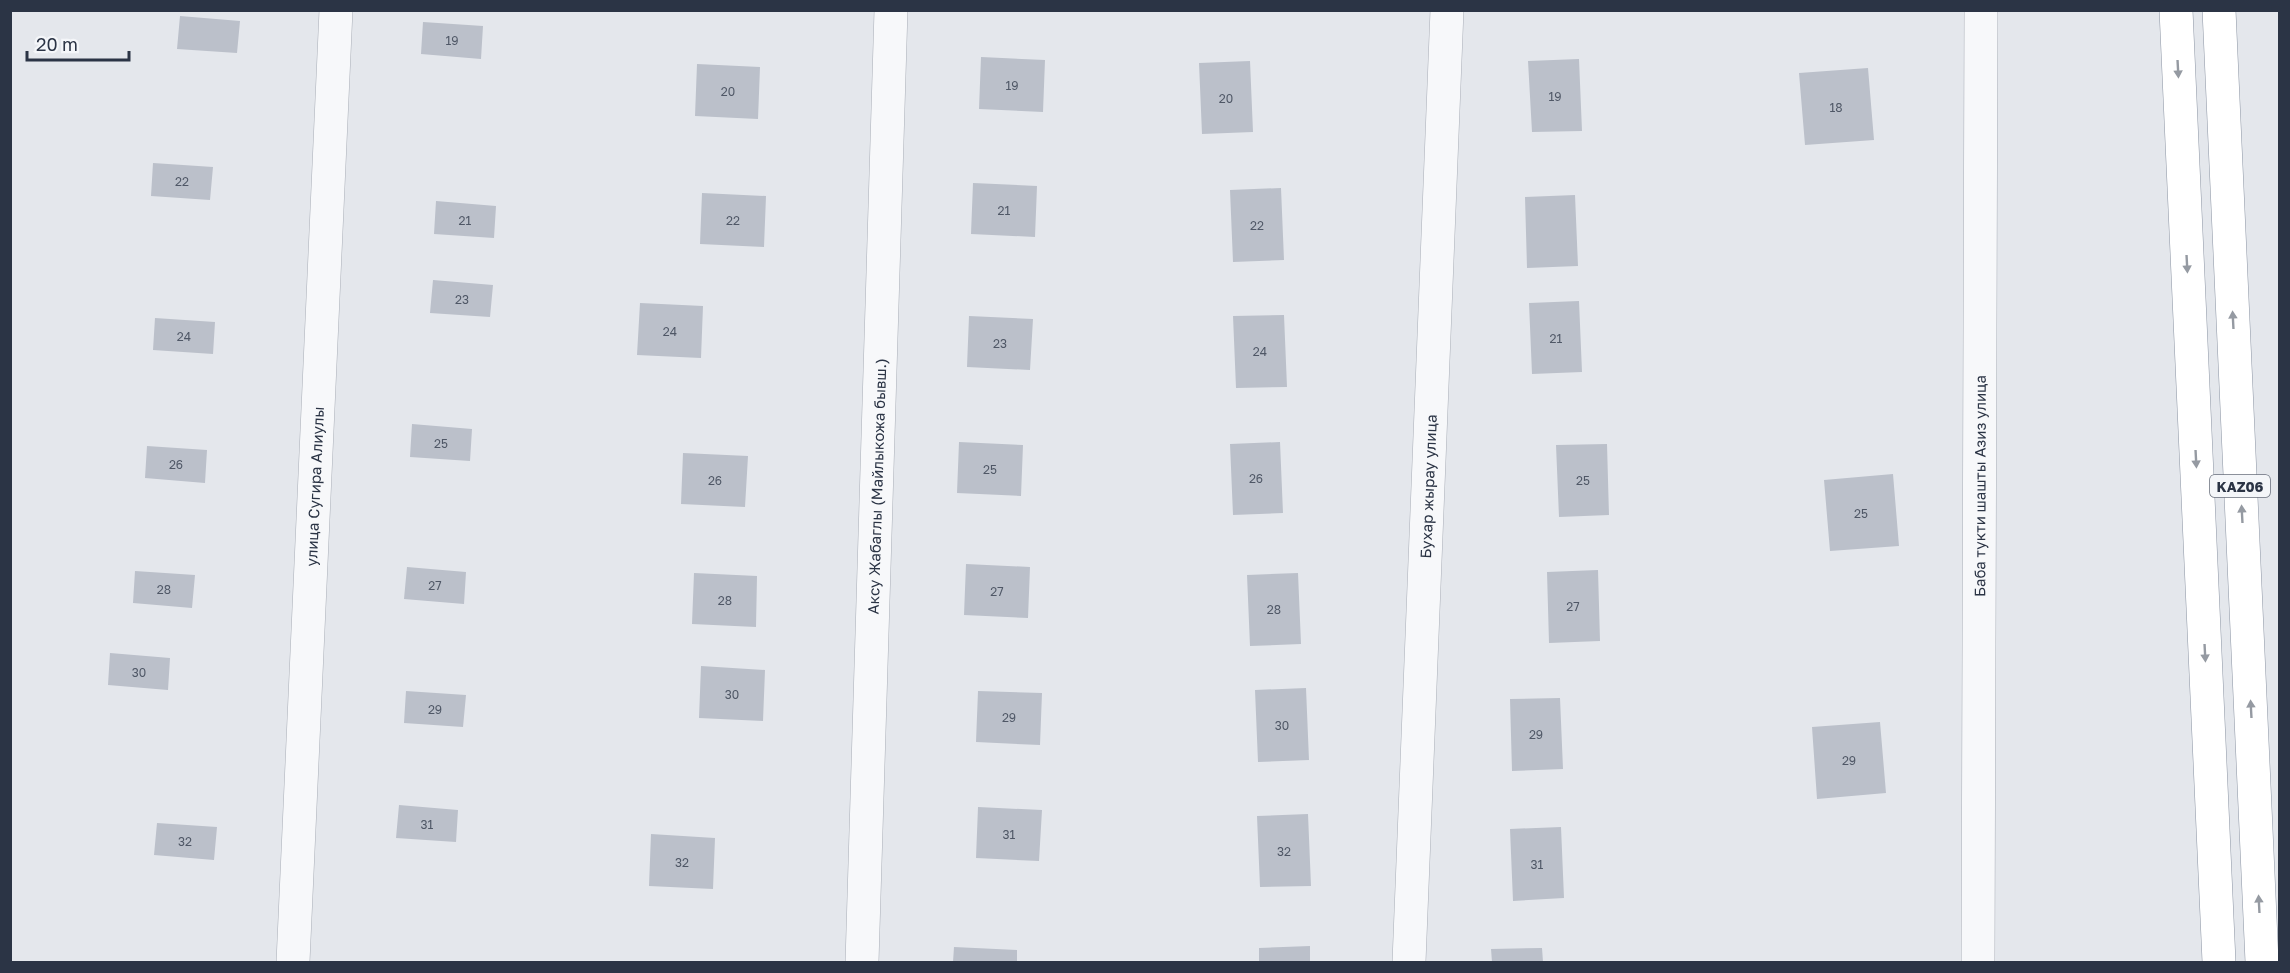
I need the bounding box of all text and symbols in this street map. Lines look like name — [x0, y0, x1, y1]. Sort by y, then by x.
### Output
scale bar — [27, 24, 129, 62]
text: 20 m — [36, 33, 78, 55]
house number: 19 — [445, 33, 459, 48]
one-way arrow — [2174, 59, 2183, 78]
house number: 19 — [1005, 78, 1019, 93]
house number: 20 — [721, 84, 735, 99]
house number: 19 — [1548, 89, 1562, 104]
house number: 20 — [1219, 91, 1233, 106]
house number: 18 — [1829, 100, 1843, 115]
house number: 22 — [175, 174, 189, 189]
house number: 21 — [998, 203, 1011, 218]
house number: 21 — [459, 213, 472, 228]
house number: 22 — [726, 213, 740, 228]
house number: 22 — [1250, 218, 1264, 233]
one-way arrow — [2183, 254, 2192, 273]
house number: 23 — [455, 292, 469, 307]
one-way arrow — [2228, 310, 2237, 329]
house number: 24 — [663, 324, 677, 339]
house number: 24 — [177, 329, 191, 344]
house number: 21 — [1550, 331, 1563, 346]
house number: 23 — [993, 336, 1007, 351]
house number: 24 — [1253, 344, 1267, 359]
street label: Аксу Жабаглы (Майлыкожа бывш.) — [864, 358, 889, 615]
street label: Баба тукти шашты Азиз улица — [1970, 375, 1989, 597]
street label: улица Сугира Алиулы — [302, 406, 327, 567]
street label: Бухар жырау улица — [1416, 414, 1440, 559]
house number: 25 — [434, 436, 448, 451]
one-way arrow — [2192, 449, 2201, 468]
house number: 26 — [169, 457, 183, 472]
house number: 25 — [983, 462, 997, 477]
house number: 26 — [1249, 471, 1263, 486]
house number: 26 — [708, 473, 722, 488]
house number: 25 — [1576, 473, 1590, 488]
road number: KАZ06 — [2210, 475, 2270, 497]
one-way arrow — [2237, 505, 2246, 524]
house number: 25 — [1854, 506, 1868, 521]
house number: 27 — [428, 578, 442, 593]
house number: 28 — [157, 582, 171, 597]
house number: 27 — [990, 584, 1004, 599]
house number: 28 — [718, 593, 732, 608]
house number: 27 — [1566, 599, 1580, 614]
house number: 28 — [1267, 602, 1281, 617]
one-way arrow — [2201, 644, 2210, 663]
house number: 30 — [132, 665, 146, 680]
house number: 30 — [725, 687, 739, 702]
one-way arrow — [2246, 700, 2255, 719]
house number: 29 — [428, 702, 442, 717]
house number: 29 — [1002, 710, 1016, 725]
house number: 30 — [1275, 718, 1289, 733]
house number: 29 — [1529, 727, 1543, 742]
house number: 29 — [1842, 753, 1856, 768]
house number: 31 — [421, 817, 434, 832]
house number: 31 — [1003, 827, 1016, 842]
house number: 32 — [178, 834, 192, 849]
house number: 32 — [1277, 844, 1291, 859]
house number: 32 — [675, 855, 689, 870]
house number: 31 — [1531, 857, 1544, 872]
one-way arrow — [2255, 895, 2264, 914]

